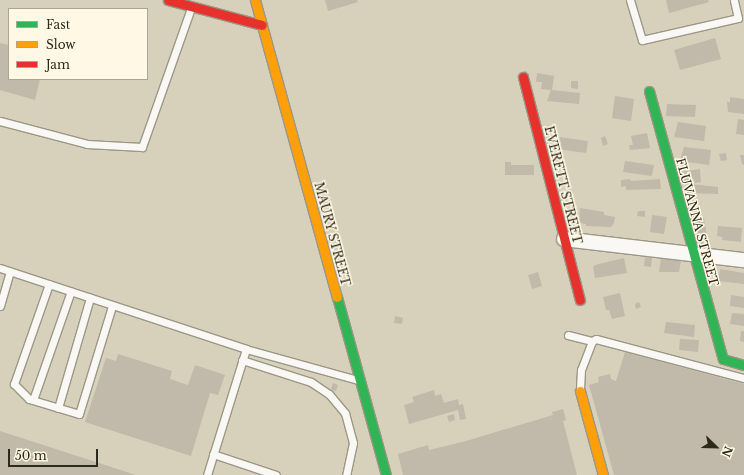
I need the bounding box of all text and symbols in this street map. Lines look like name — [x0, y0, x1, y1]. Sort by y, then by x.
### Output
legend — [8, 8, 148, 80]
text: Fast — [46, 17, 70, 32]
text: Slow — [46, 37, 75, 52]
text: Jam — [46, 57, 70, 72]
street label: EVERETT STREET — [541, 124, 585, 246]
street label: FLUVANNA STREET — [673, 156, 721, 288]
street label: MAURY STREET — [311, 180, 353, 288]
north arrow — [696, 427, 736, 467]
scale bar — [10, 441, 100, 467]
text: N — [719, 444, 736, 459]
text: 50 m — [15, 448, 47, 463]

